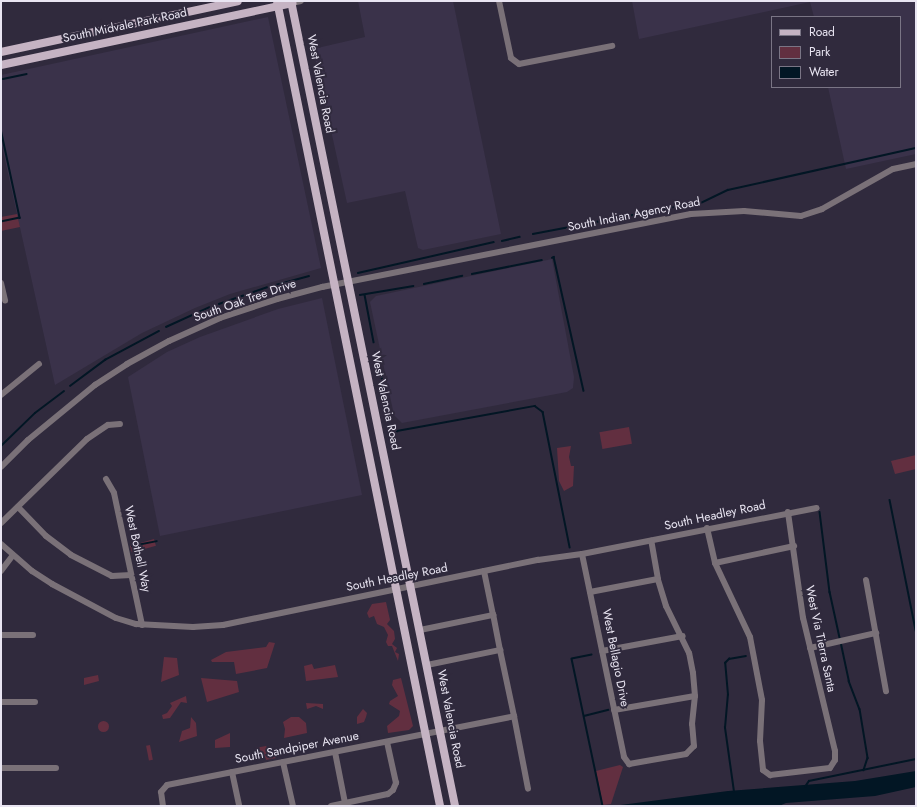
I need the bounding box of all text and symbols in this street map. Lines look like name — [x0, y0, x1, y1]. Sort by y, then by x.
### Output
street label: South Midvale Park Road — [62, 6, 188, 46]
legend — [771, 16, 901, 88]
text: Road — [809, 23, 835, 41]
street label: West Valencia Road — [303, 33, 337, 135]
text: Park — [809, 43, 830, 61]
text: Water — [809, 63, 839, 81]
street label: South Indian Agency Road — [566, 195, 702, 235]
street label: South Oak Tree Drive — [192, 277, 298, 325]
street label: West Valencia Road — [368, 350, 402, 452]
street label: South Headley Road — [663, 498, 767, 534]
street label: West Bothell Way — [121, 505, 153, 593]
street label: South Headley Road — [345, 561, 449, 595]
street label: West Via Tierra Santa — [802, 584, 838, 694]
street label: West Bellagio Drive — [598, 608, 632, 708]
street label: West Valencia Road — [433, 668, 467, 770]
street label: South Sandpiper Avenue — [234, 729, 360, 767]

